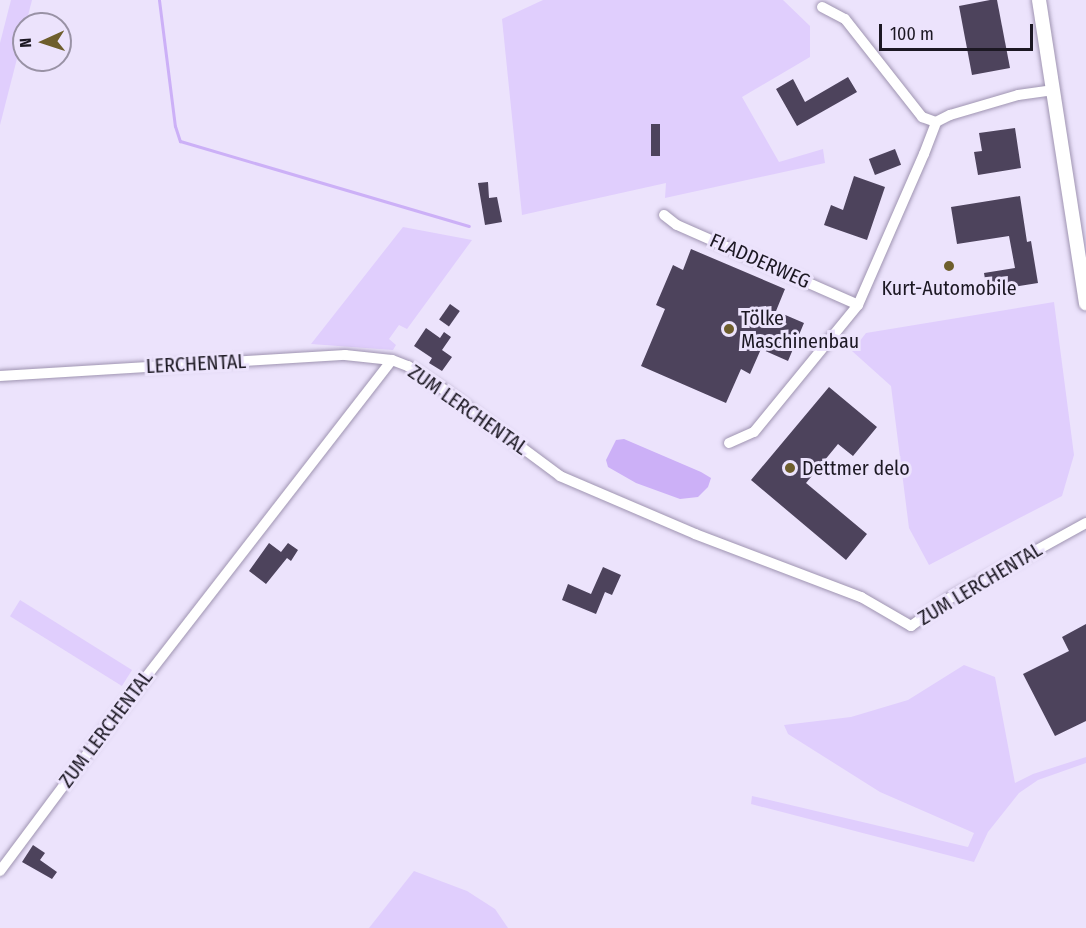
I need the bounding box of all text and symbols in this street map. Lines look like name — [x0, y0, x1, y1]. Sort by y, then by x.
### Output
north arrow — [12, 12, 72, 72]
scale bar — [882, 12, 1036, 50]
text: 100 m — [890, 23, 934, 45]
text: N — [16, 38, 35, 48]
street label: FLADDERWEG — [706, 228, 814, 294]
marker: Kurt-Automobile — [942, 259, 956, 273]
place label: Kurt-Automobile — [881, 276, 1017, 300]
place label: Tölke Maschinenbau — [741, 306, 859, 353]
marker: Tölke Maschinenbau — [722, 322, 736, 336]
street label: LERCHENTAL — [145, 349, 247, 379]
street label: ZUM LERCHENTAL — [404, 360, 532, 460]
place label: Dettmer delo — [802, 456, 910, 480]
marker: Dettmer delo — [783, 461, 797, 475]
street label: ZUM LERCHENTAL — [914, 538, 1046, 630]
street label: ZUM LERCHENTAL — [54, 666, 158, 792]

